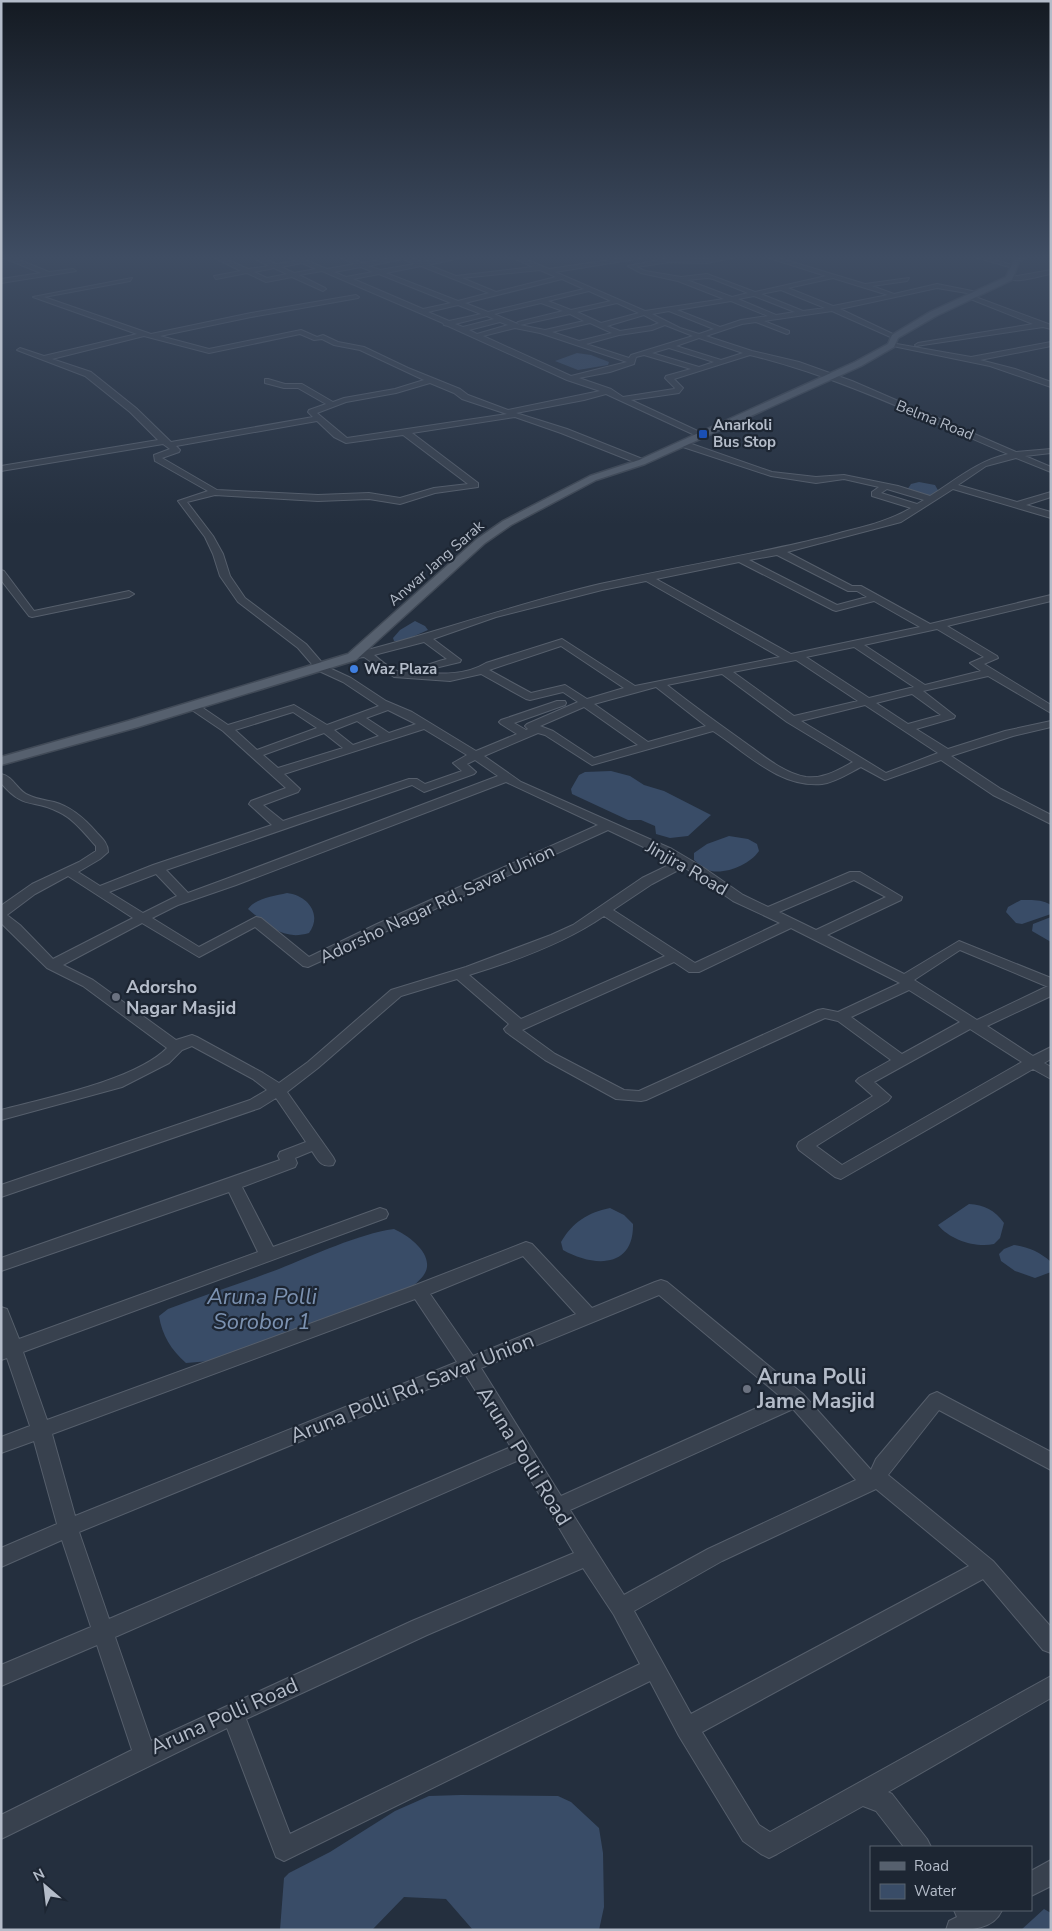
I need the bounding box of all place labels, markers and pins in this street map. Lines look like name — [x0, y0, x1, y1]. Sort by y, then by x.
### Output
place label: Anarkoli Bus Stop — [713, 415, 776, 452]
marker: Anarkoli Bus Stop — [697, 428, 709, 440]
place label: Waz Plaza — [364, 659, 437, 679]
marker: Waz Plaza — [348, 663, 360, 675]
place label: Adorsho Nagar Masjid — [126, 975, 236, 1020]
marker: Adorsho Nagar Masjid — [110, 991, 122, 1003]
place label: Aruna Polli Jame Masjid — [756, 1363, 875, 1415]
marker: Aruna Polli Jame Masjid — [741, 1383, 753, 1395]

